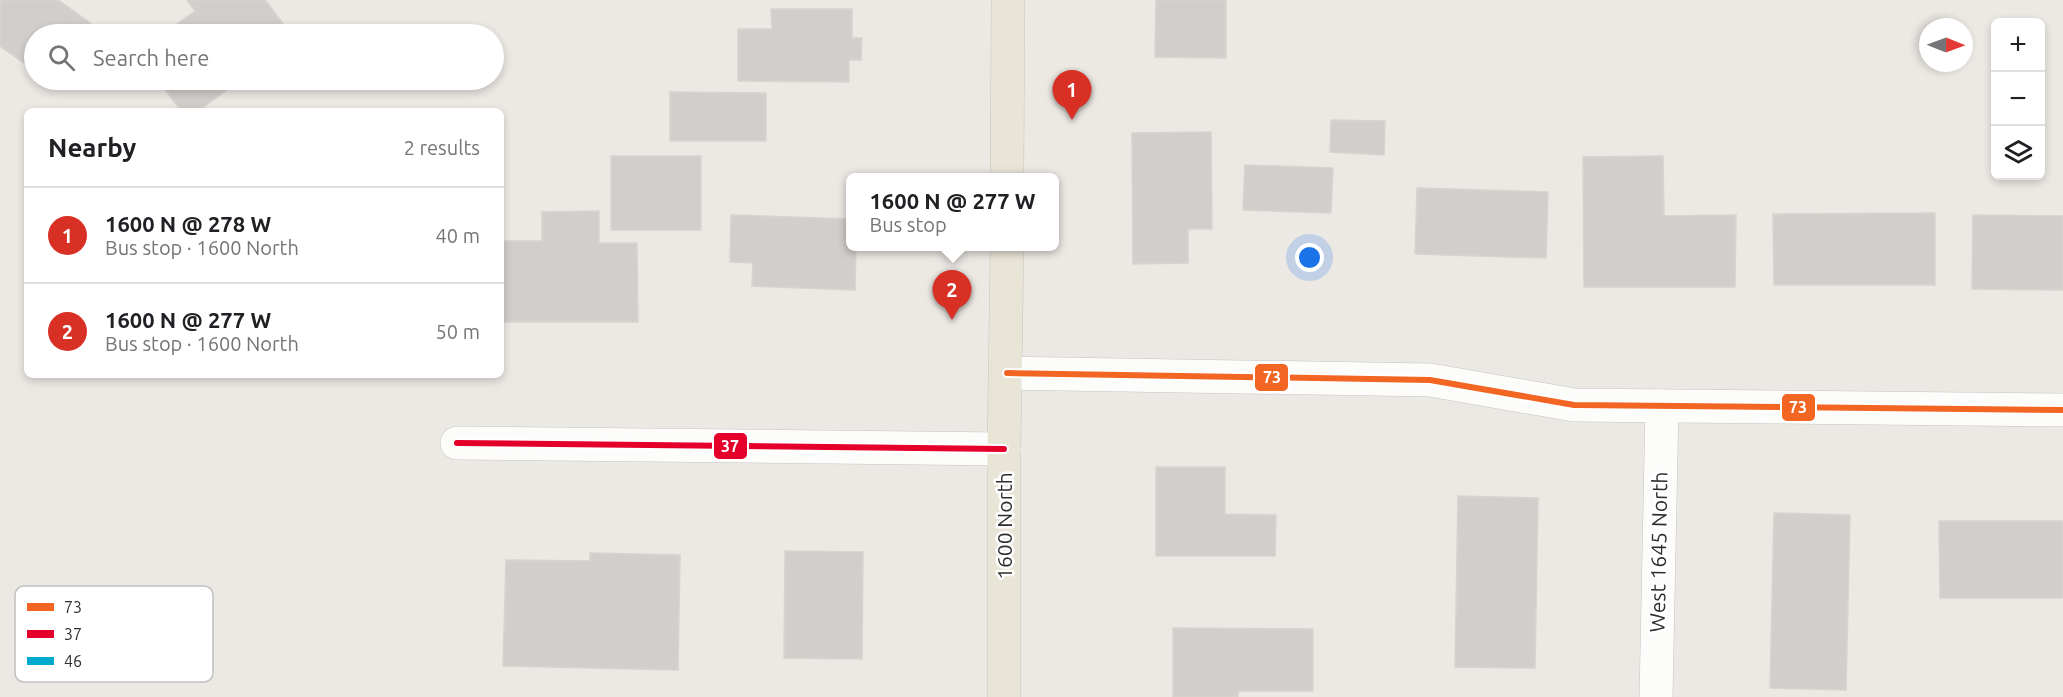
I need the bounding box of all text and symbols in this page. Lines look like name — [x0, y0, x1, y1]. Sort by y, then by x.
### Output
north arrow — [1919, 18, 1973, 72]
map controls — [1991, 18, 2045, 180]
button: + — [1991, 18, 2045, 72]
search box — [24, 24, 504, 90]
icon: search — [45, 41, 78, 74]
text: Search here — [93, 45, 209, 70]
pin: 1 — [1052, 70, 1092, 120]
button: − — [1991, 72, 2045, 126]
button: layers — [1991, 126, 2045, 180]
text: Nearby — [48, 133, 136, 162]
text: 2 results — [404, 136, 480, 159]
popup — [846, 173, 1059, 251]
text: 1600 N @ 277 W — [869, 188, 1036, 213]
text: 1600 N @ 278 W — [105, 211, 271, 236]
text: Bus stop — [869, 213, 947, 236]
text: 1 — [62, 224, 73, 247]
text: 40 m — [436, 224, 480, 247]
text: Bus stop · 1600 North — [105, 236, 299, 259]
your location — [1295, 243, 1324, 272]
pin: 2 — [932, 270, 972, 320]
text: 1600 N @ 277 W — [105, 307, 271, 332]
text: 2 — [62, 320, 73, 343]
text: 50 m — [436, 320, 480, 343]
text: Bus stop · 1600 North — [105, 332, 299, 355]
line badge: 73 — [1254, 363, 1289, 392]
text: 73 — [1263, 368, 1281, 386]
line badge: 73 — [1781, 393, 1816, 422]
text: 73 — [1789, 398, 1807, 416]
line badge: 37 — [713, 432, 748, 460]
text: 37 — [721, 437, 739, 455]
street label: 1600 North — [992, 472, 1016, 580]
street label: West 1645 North — [1645, 472, 1671, 632]
legend — [15, 586, 213, 682]
text: 73 — [64, 598, 82, 616]
text: 37 — [64, 625, 82, 643]
text: 46 — [64, 652, 82, 670]

